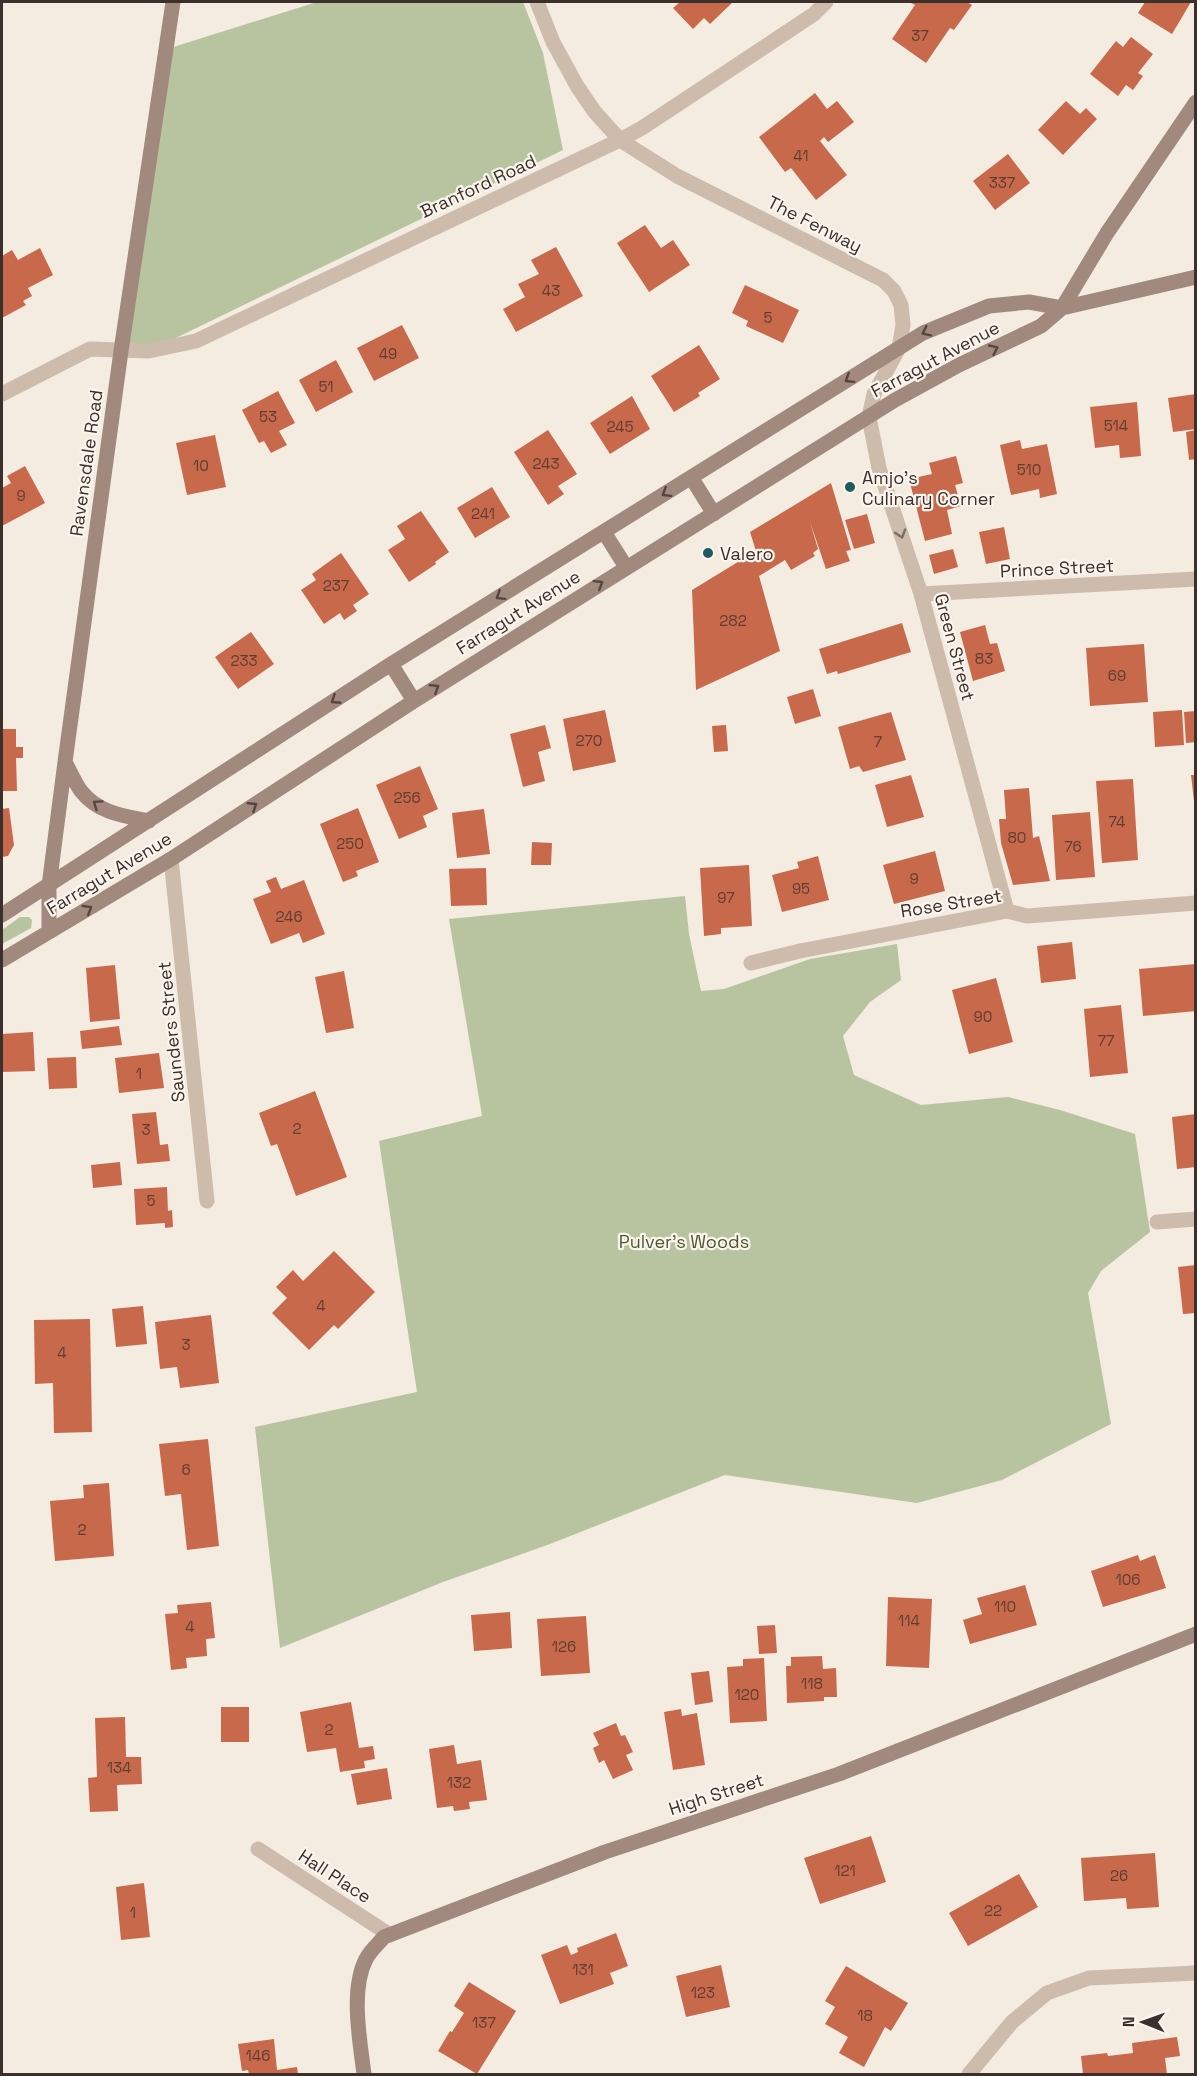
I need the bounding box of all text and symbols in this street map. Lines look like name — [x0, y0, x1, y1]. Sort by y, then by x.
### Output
house number: 37 — [911, 26, 929, 45]
house number: 41 — [793, 146, 809, 165]
street label: Branford Road — [416, 149, 540, 223]
house number: 337 — [989, 173, 1015, 192]
street label: The Fenway — [764, 190, 866, 258]
house number: 43 — [542, 281, 560, 300]
house number: 5 — [764, 308, 773, 327]
street label: Farragut Avenue — [867, 315, 1003, 403]
one-way arrow — [921, 325, 932, 337]
house number: 49 — [379, 344, 397, 363]
one-way arrow — [987, 344, 998, 356]
one-way arrow — [845, 371, 855, 383]
house number: 51 — [318, 377, 334, 396]
street label: Ravensdale Road — [64, 388, 108, 538]
house number: 53 — [259, 407, 277, 426]
house number: 514 — [1104, 416, 1128, 435]
house number: 245 — [607, 417, 633, 436]
house number: 243 — [532, 454, 560, 473]
house number: 10 — [193, 456, 209, 475]
house number: 510 — [1017, 460, 1041, 479]
place label: Amjo's Culinary Corner — [862, 466, 995, 510]
marker: Amjo's Culinary Corner — [843, 480, 857, 494]
house number: 9 — [16, 486, 26, 505]
one-way arrow — [662, 486, 673, 497]
house number: 241 — [471, 504, 495, 523]
one-way arrow — [894, 528, 906, 539]
place label: Valero — [720, 542, 774, 565]
marker: Valero — [701, 546, 715, 560]
street label: Prince Street — [999, 554, 1115, 582]
street label: Farragut Avenue — [452, 565, 584, 659]
house number: 237 — [323, 576, 349, 595]
one-way arrow — [593, 581, 604, 592]
one-way arrow — [496, 589, 506, 601]
street label: Green Street — [930, 591, 980, 703]
house number: 282 — [719, 611, 747, 630]
house number: 83 — [975, 649, 993, 668]
house number: 233 — [230, 651, 258, 670]
house number: 69 — [1108, 666, 1126, 685]
one-way arrow — [428, 685, 439, 696]
one-way arrow — [331, 693, 342, 704]
house number: 270 — [576, 731, 602, 750]
house number: 7 — [874, 732, 882, 751]
house number: 256 — [393, 788, 421, 807]
one-way arrow — [93, 801, 104, 812]
one-way arrow — [247, 801, 257, 813]
house number: 74 — [1109, 812, 1125, 831]
street label: Farragut Avenue — [42, 827, 176, 919]
house number: 80 — [1008, 828, 1026, 847]
house number: 250 — [336, 834, 364, 853]
house number: 76 — [1064, 837, 1082, 856]
house number: 9 — [909, 869, 919, 888]
house number: 95 — [792, 879, 810, 898]
street label: Rose Street — [899, 884, 1003, 922]
house number: 97 — [717, 888, 735, 907]
one-way arrow — [82, 904, 92, 916]
house number: 246 — [275, 907, 303, 926]
street label: Saunders Street — [152, 961, 190, 1103]
house number: 90 — [974, 1007, 992, 1026]
house number: 77 — [1098, 1031, 1114, 1050]
house number: 1 — [136, 1064, 142, 1083]
house number: 2 — [292, 1119, 302, 1138]
house number: 3 — [141, 1120, 151, 1139]
house number: 5 — [147, 1191, 156, 1210]
park label: Pulver's Woods — [619, 1230, 749, 1253]
house number: 4 — [316, 1296, 326, 1315]
house number: 3 — [181, 1335, 191, 1354]
house number: 4 — [57, 1343, 67, 1362]
house number: 6 — [181, 1460, 191, 1479]
house number: 2 — [77, 1520, 87, 1539]
house number: 106 — [1115, 1570, 1141, 1589]
house number: 110 — [994, 1597, 1016, 1616]
house number: 114 — [898, 1611, 920, 1630]
house number: 4 — [185, 1617, 195, 1636]
house number: 126 — [552, 1637, 576, 1656]
house number: 118 — [801, 1674, 823, 1693]
house number: 120 — [735, 1685, 759, 1704]
house number: 2 — [324, 1720, 334, 1739]
house number: 134 — [107, 1758, 131, 1777]
street label: High Street — [666, 1768, 766, 1820]
house number: 132 — [447, 1773, 471, 1792]
street label: Hall Place — [294, 1844, 376, 1908]
house number: 121 — [834, 1861, 856, 1880]
house number: 26 — [1110, 1866, 1128, 1885]
house number: 22 — [984, 1901, 1002, 1920]
house number: 1 — [130, 1903, 136, 1922]
house number: 131 — [572, 1960, 594, 1979]
house number: 123 — [691, 1983, 715, 2002]
north arrow — [1113, 1992, 1173, 2052]
house number: 18 — [857, 2006, 873, 2025]
house number: 137 — [472, 2013, 496, 2032]
text: N — [1118, 2016, 1139, 2027]
house number: 146 — [246, 2046, 270, 2065]

